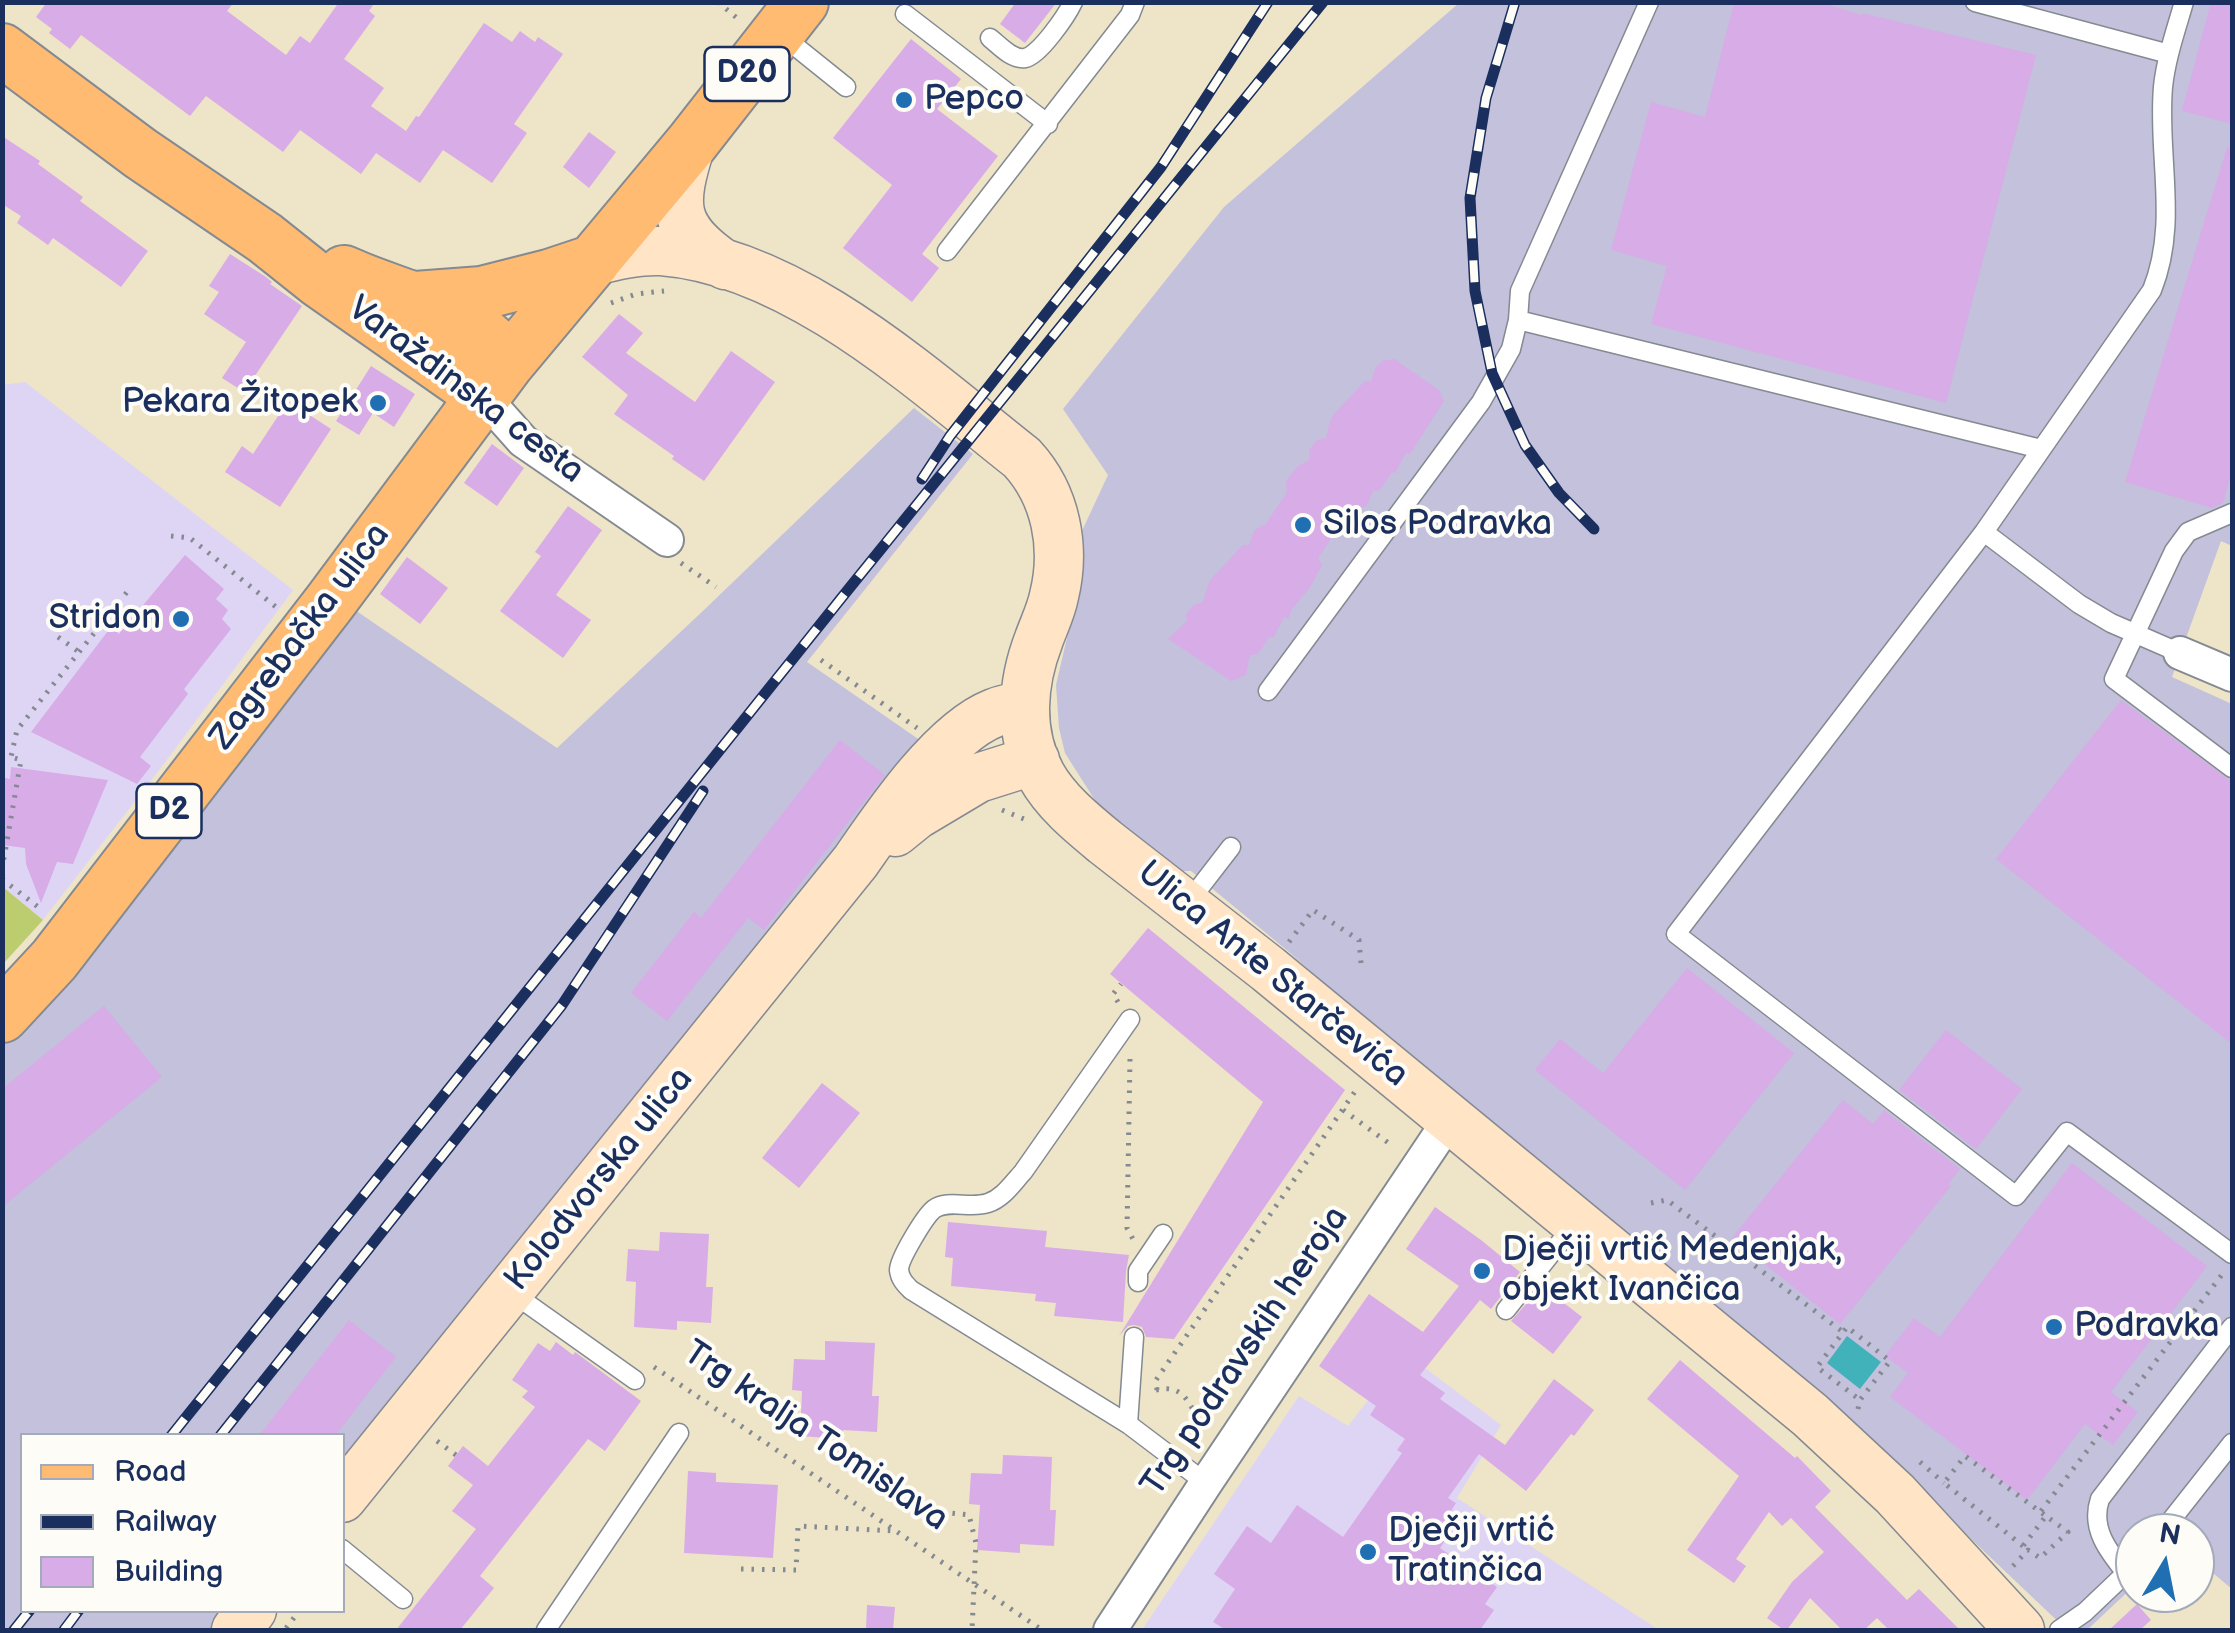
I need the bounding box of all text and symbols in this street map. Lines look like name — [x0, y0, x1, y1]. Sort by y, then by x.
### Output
road number: D20 — [704, 47, 790, 101]
place label: Pepco — [924, 79, 1024, 121]
marker: Pepco — [893, 89, 915, 111]
street label: Varaždinska cesta — [339, 289, 591, 493]
place label: Pekara Žitopek — [122, 382, 358, 424]
marker: Pekara Žitopek — [367, 392, 389, 414]
place label: Silos Podravka — [1323, 504, 1552, 546]
marker: Silos Podravka — [1292, 514, 1314, 536]
street label: Zagrebačka ulica — [202, 516, 400, 758]
place label: Stridon — [49, 598, 161, 640]
marker: Stridon — [170, 608, 192, 630]
road number: D2 — [136, 784, 202, 838]
street label: Ulica Ante Starčevića — [1128, 853, 1416, 1097]
street label: Kolodvorska ulica — [497, 1060, 703, 1300]
street label: Trg podravskih heroja — [1133, 1199, 1359, 1505]
place label: Dječji vrtić Medenjak, objekt Ivančica — [1502, 1230, 1842, 1312]
marker: Dječji vrtić Medenjak, objekt Ivančica — [1471, 1260, 1493, 1282]
place label: Podravka — [2074, 1306, 2219, 1348]
marker: Podravka — [2043, 1316, 2065, 1338]
street label: Trg kralja Tomislava — [675, 1333, 955, 1541]
legend — [20, 1433, 345, 1613]
text: Road — [114, 1454, 187, 1490]
text: Railway — [114, 1504, 216, 1540]
place label: Dječji vrtić Tratinčica — [1388, 1511, 1555, 1593]
north arrow — [2115, 1513, 2215, 1613]
text: N — [2157, 1517, 2183, 1553]
marker: Dječji vrtić Tratinčica — [1357, 1541, 1379, 1563]
text: Building — [114, 1554, 223, 1590]

